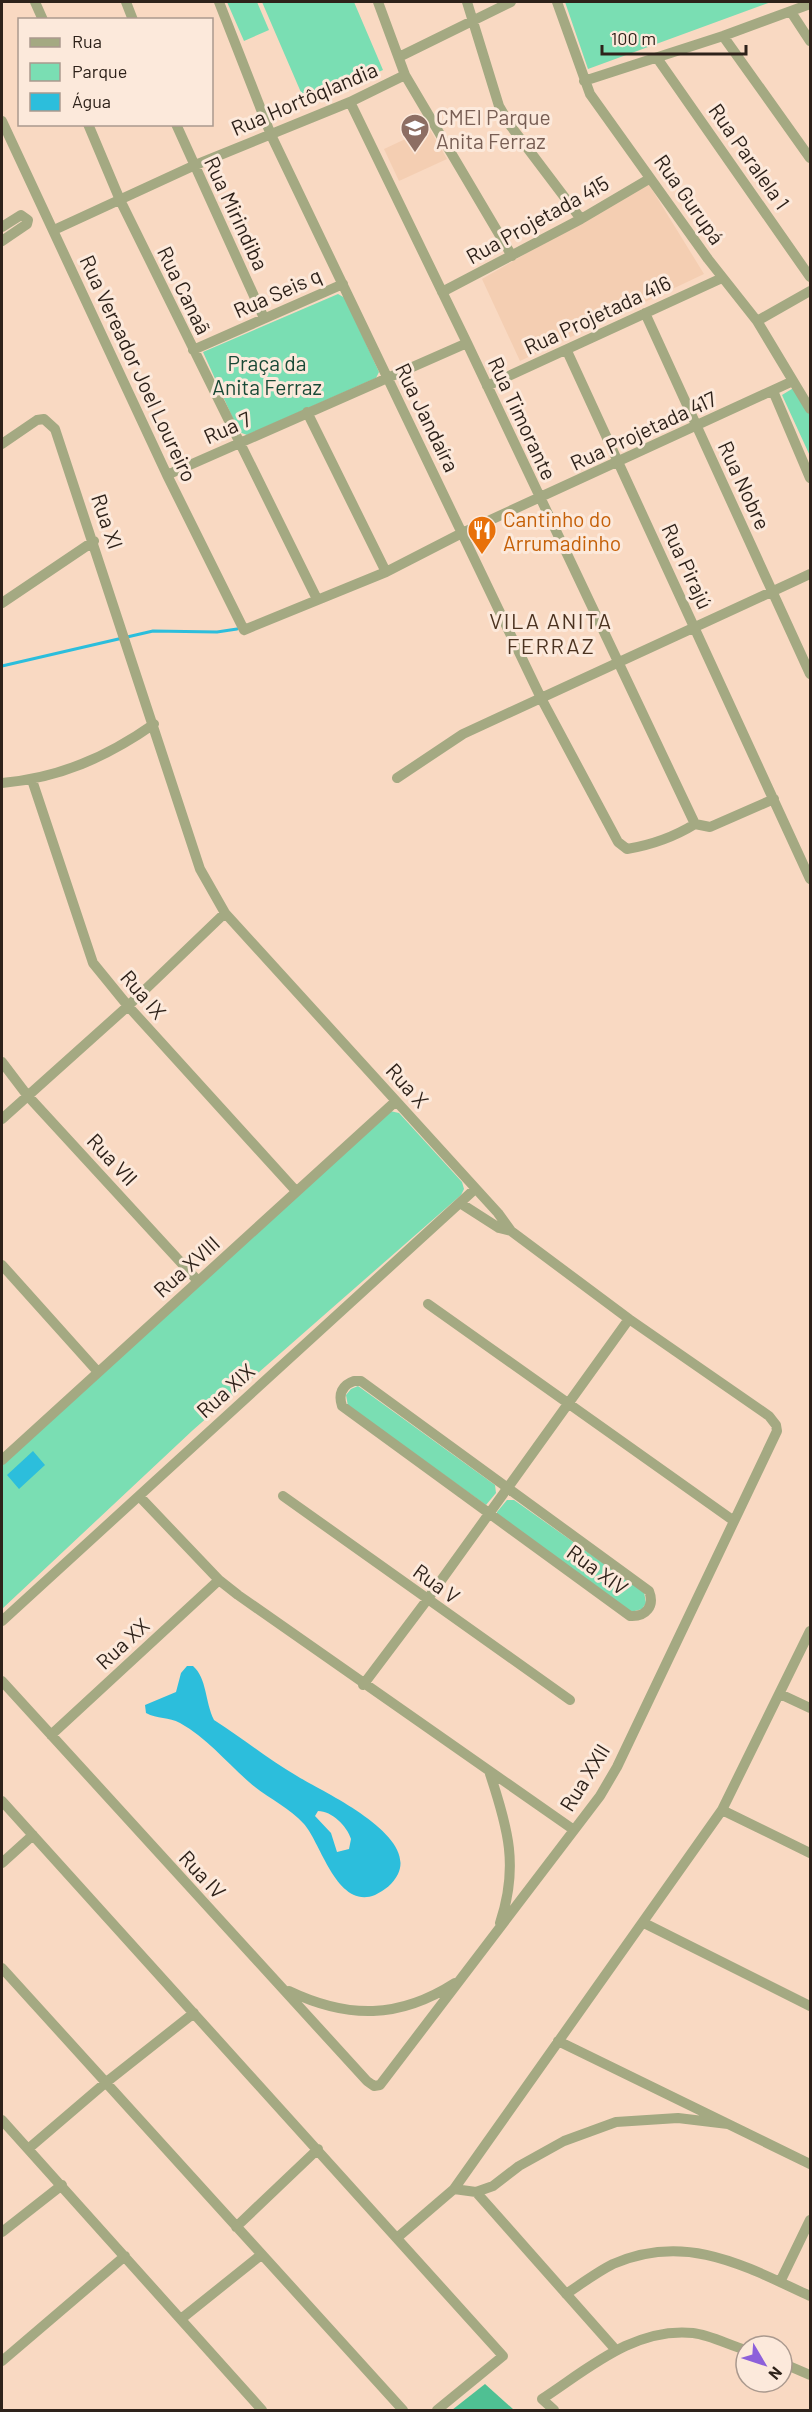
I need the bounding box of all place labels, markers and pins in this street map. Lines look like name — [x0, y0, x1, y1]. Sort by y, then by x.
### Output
place label: CMEI Parque Anita Ferraz — [436, 104, 551, 153]
school or university icon: CMEI Parque Anita Ferraz — [399, 112, 431, 154]
place label: Cantinho do Arrumadinho — [503, 506, 621, 555]
restaurant icon: Cantinho do Arrumadinho — [466, 514, 498, 556]

